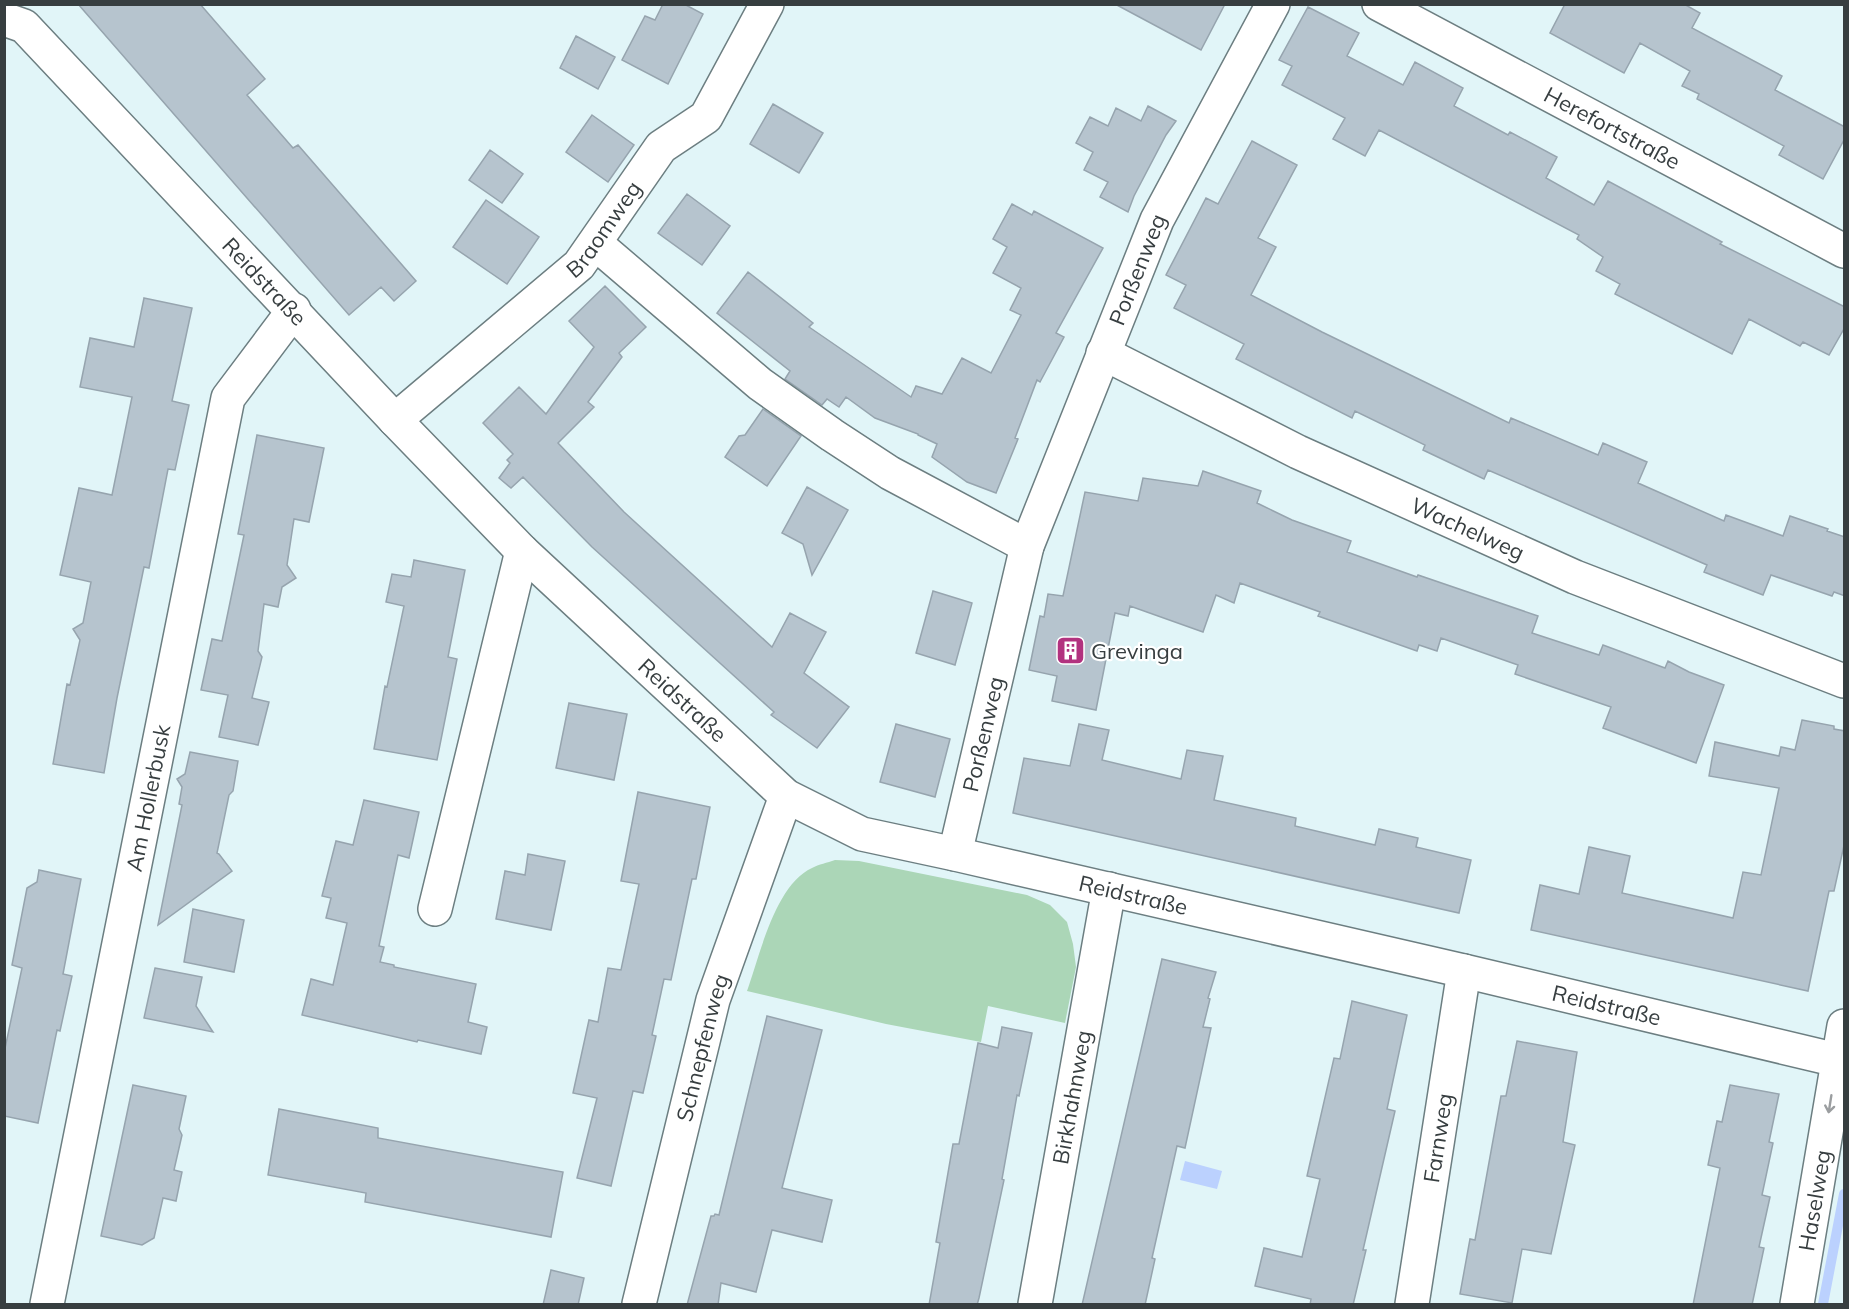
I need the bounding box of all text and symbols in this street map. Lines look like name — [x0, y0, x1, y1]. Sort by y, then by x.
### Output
street label: Herefortstraße — [1539, 80, 1685, 175]
street label: Braomweg — [560, 175, 647, 284]
street label: Porßenweg — [1103, 210, 1172, 329]
street label: Reidstraße — [216, 231, 313, 331]
street label: Wachelweg — [1407, 491, 1529, 566]
building icon: Grevinga — [1054, 635, 1086, 667]
place label: Grevinga — [1091, 637, 1183, 665]
street label: Reidstraße — [632, 652, 733, 748]
street label: Porßenweg — [956, 674, 1010, 795]
street label: Am Hollerbusk — [120, 721, 177, 874]
street label: Reidstraße — [1076, 869, 1190, 921]
street label: Schnepfenweg — [670, 970, 735, 1124]
street label: Reidstraße — [1549, 979, 1664, 1032]
street label: Birkhahnweg — [1046, 1028, 1098, 1166]
street label: Farnweg — [1417, 1091, 1459, 1185]
one-way arrow — [1825, 1094, 1836, 1114]
street label: Haselweg — [1792, 1148, 1837, 1253]

